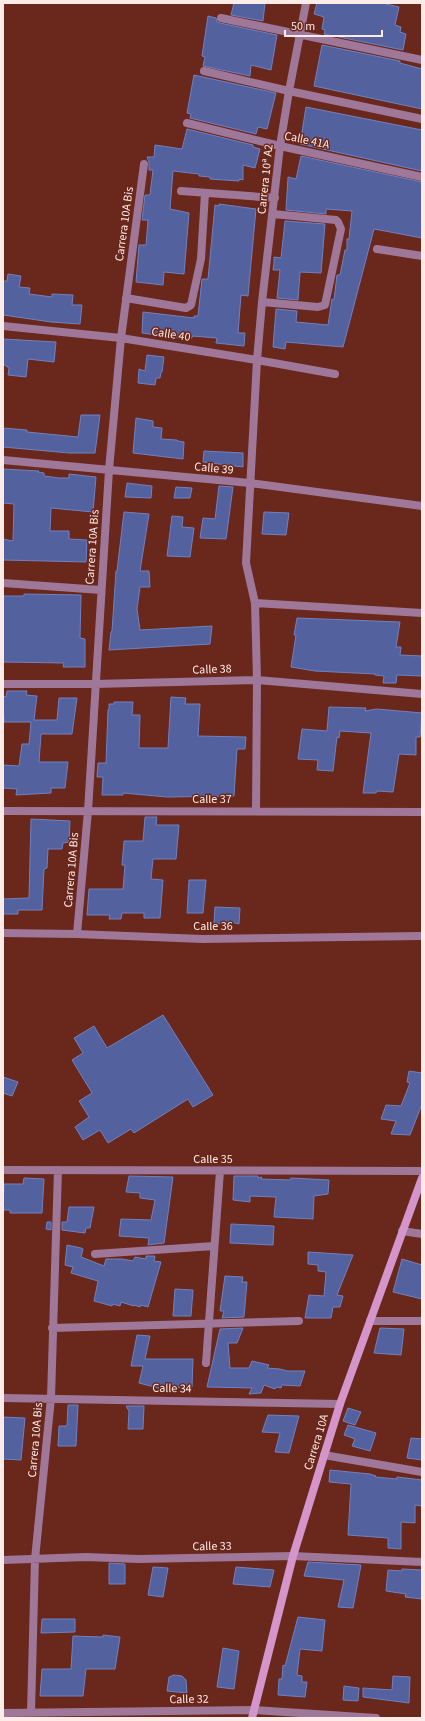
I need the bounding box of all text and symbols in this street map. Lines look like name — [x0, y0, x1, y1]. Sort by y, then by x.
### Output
scale bar — [285, 12, 382, 38]
text: 50 m — [291, 18, 315, 35]
street label: Calle 41A — [283, 127, 332, 154]
street label: Carrera 10ª A2 — [253, 143, 278, 215]
street label: Carrera 10A Bis — [111, 186, 138, 263]
street label: Calle 40 — [150, 323, 192, 346]
street label: Calle 39 — [194, 458, 234, 479]
street label: Carrera 10A Bis — [81, 509, 104, 585]
street label: Calle 38 — [192, 660, 232, 679]
street label: Calle 37 — [192, 791, 232, 808]
street label: Carrera 10A Bis — [60, 832, 83, 908]
street label: Calle 36 — [193, 918, 233, 935]
street label: Calle 35 — [193, 1151, 233, 1168]
street label: Calle 34 — [152, 1380, 192, 1397]
street label: Carrera 10A Bis — [24, 1402, 47, 1478]
street label: Carrera 10A — [300, 1412, 333, 1472]
street label: Calle 33 — [192, 1538, 232, 1555]
street label: Calle 32 — [169, 1691, 209, 1708]

